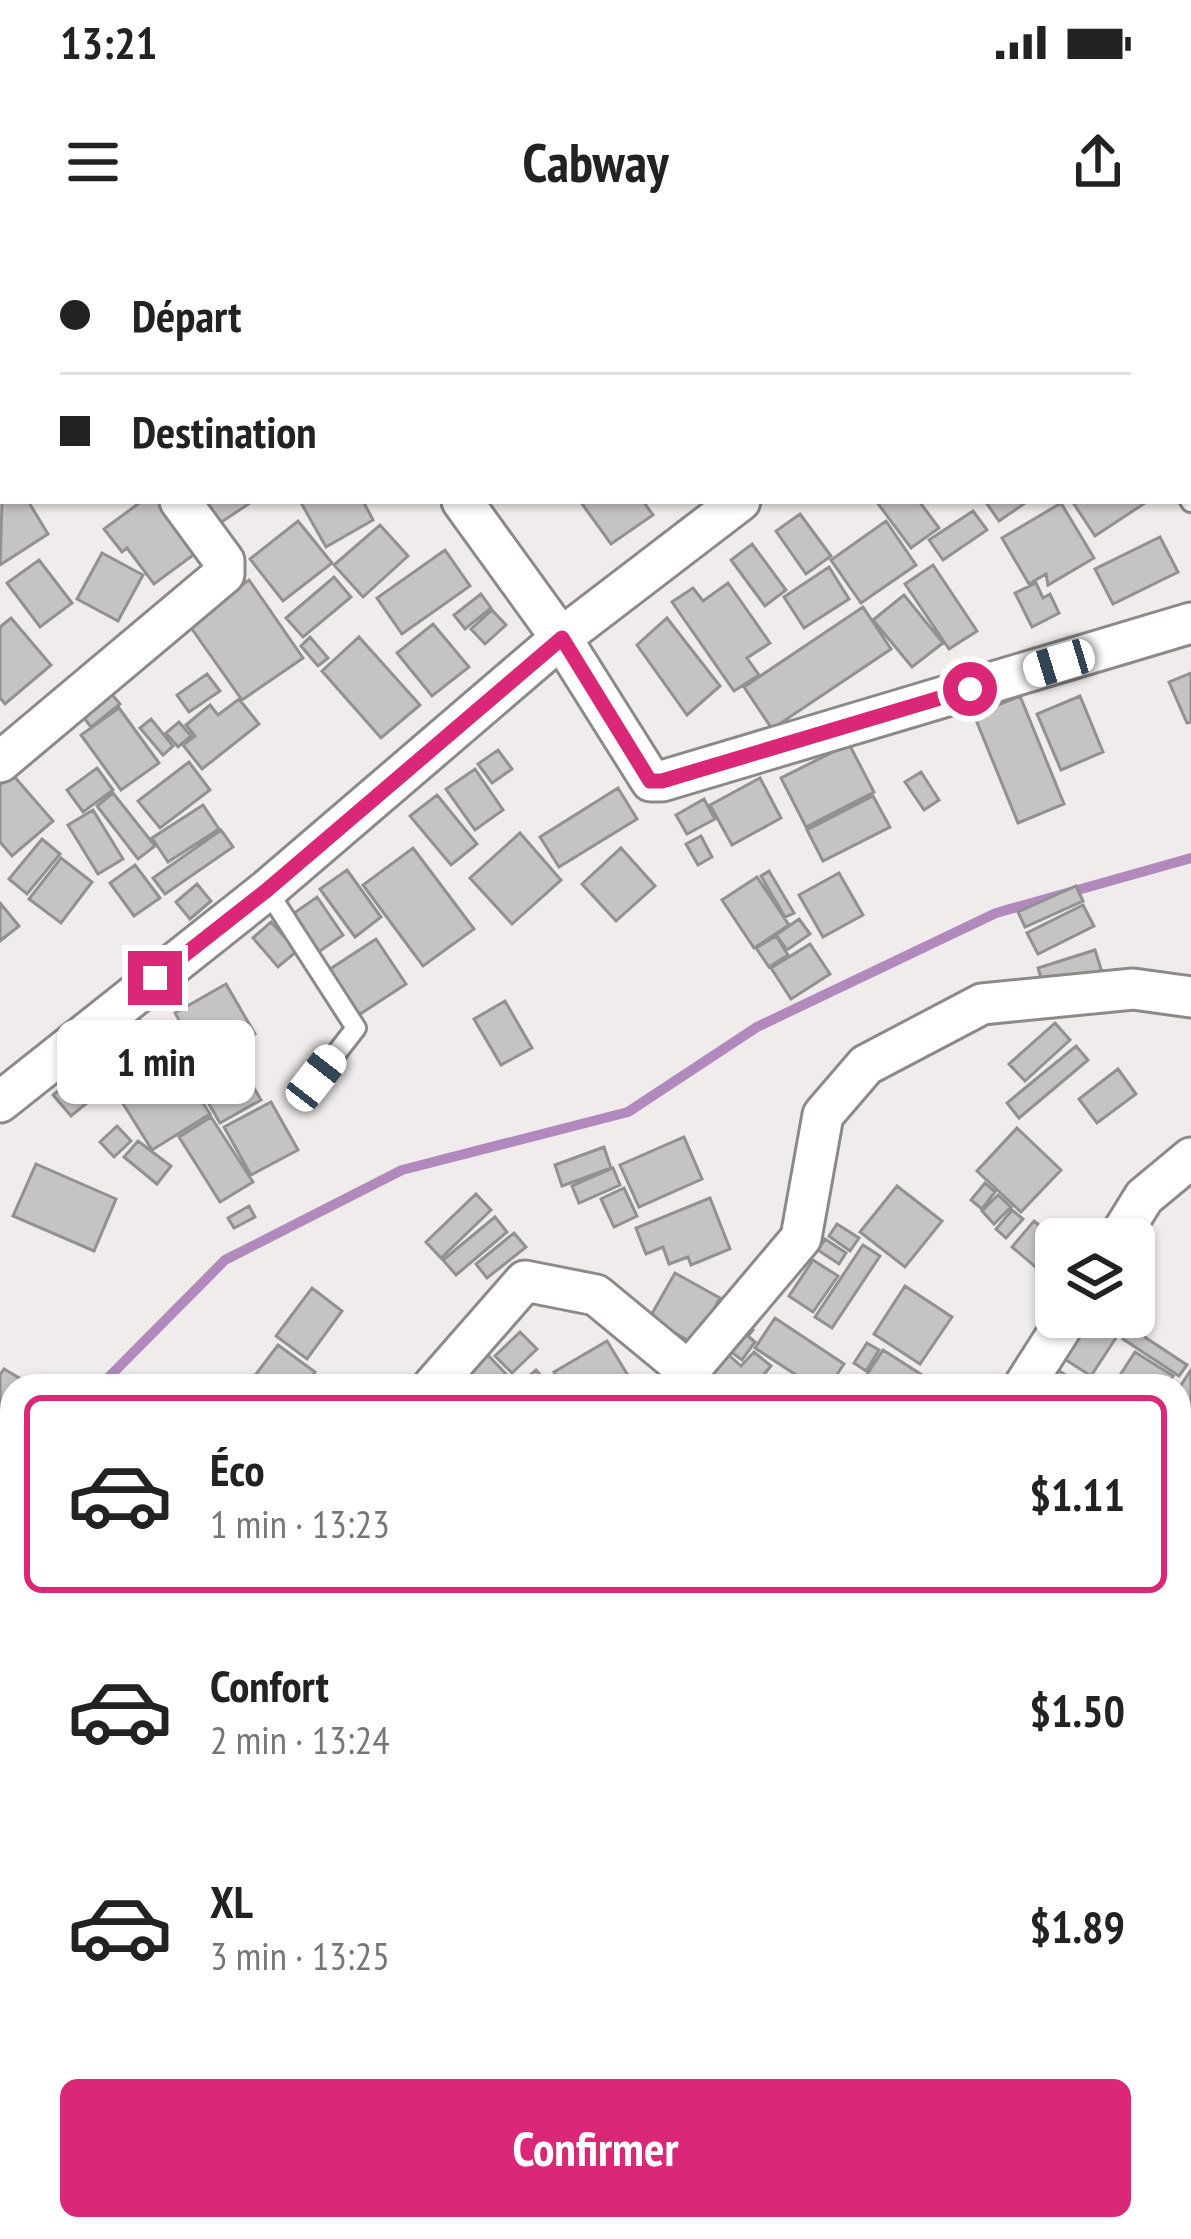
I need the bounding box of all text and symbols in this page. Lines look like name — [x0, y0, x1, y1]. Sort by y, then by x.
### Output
text: 13:21 — [60, 13, 157, 71]
text: Cabway — [522, 127, 669, 197]
icon: menu — [60, 129, 126, 195]
icon: share — [1065, 129, 1131, 195]
text: Départ — [132, 286, 241, 344]
text: Destination — [132, 402, 317, 460]
car — [1019, 635, 1099, 691]
route start — [943, 662, 997, 716]
route end — [128, 951, 182, 1005]
callout: 1 min — [56, 1020, 254, 1104]
text: 1 min — [117, 1036, 195, 1087]
car — [280, 1039, 352, 1117]
map controls — [1035, 1218, 1155, 1338]
button: layers — [1035, 1218, 1155, 1338]
icon: car — [66, 1440, 174, 1548]
text: Éco — [210, 1440, 265, 1498]
text: $1.11 — [1029, 1465, 1125, 1523]
text: 1 min · 13:23 — [210, 1498, 390, 1549]
icon: car — [66, 1656, 174, 1764]
text: Confort — [210, 1656, 329, 1714]
text: $1.50 — [1029, 1681, 1125, 1739]
text: 2 min · 13:24 — [210, 1714, 390, 1765]
icon: car — [66, 1872, 174, 1980]
text: XL — [210, 1872, 253, 1930]
text: $1.89 — [1029, 1897, 1125, 1955]
text: 3 min · 13:25 — [210, 1930, 390, 1981]
button: Confirmer — [60, 2079, 1131, 2217]

